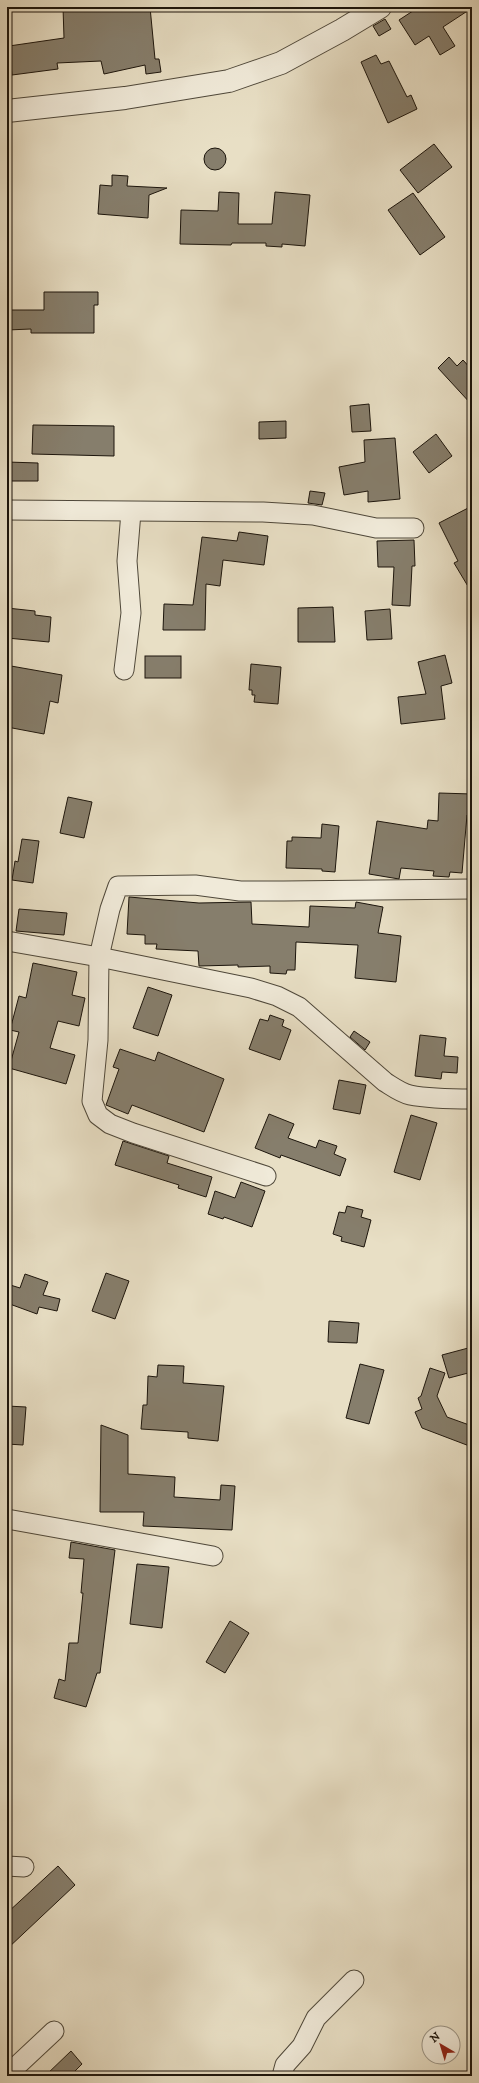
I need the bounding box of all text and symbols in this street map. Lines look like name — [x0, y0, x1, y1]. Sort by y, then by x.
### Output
north arrow — [421, 2025, 461, 2065]
text: N — [428, 2030, 443, 2046]

